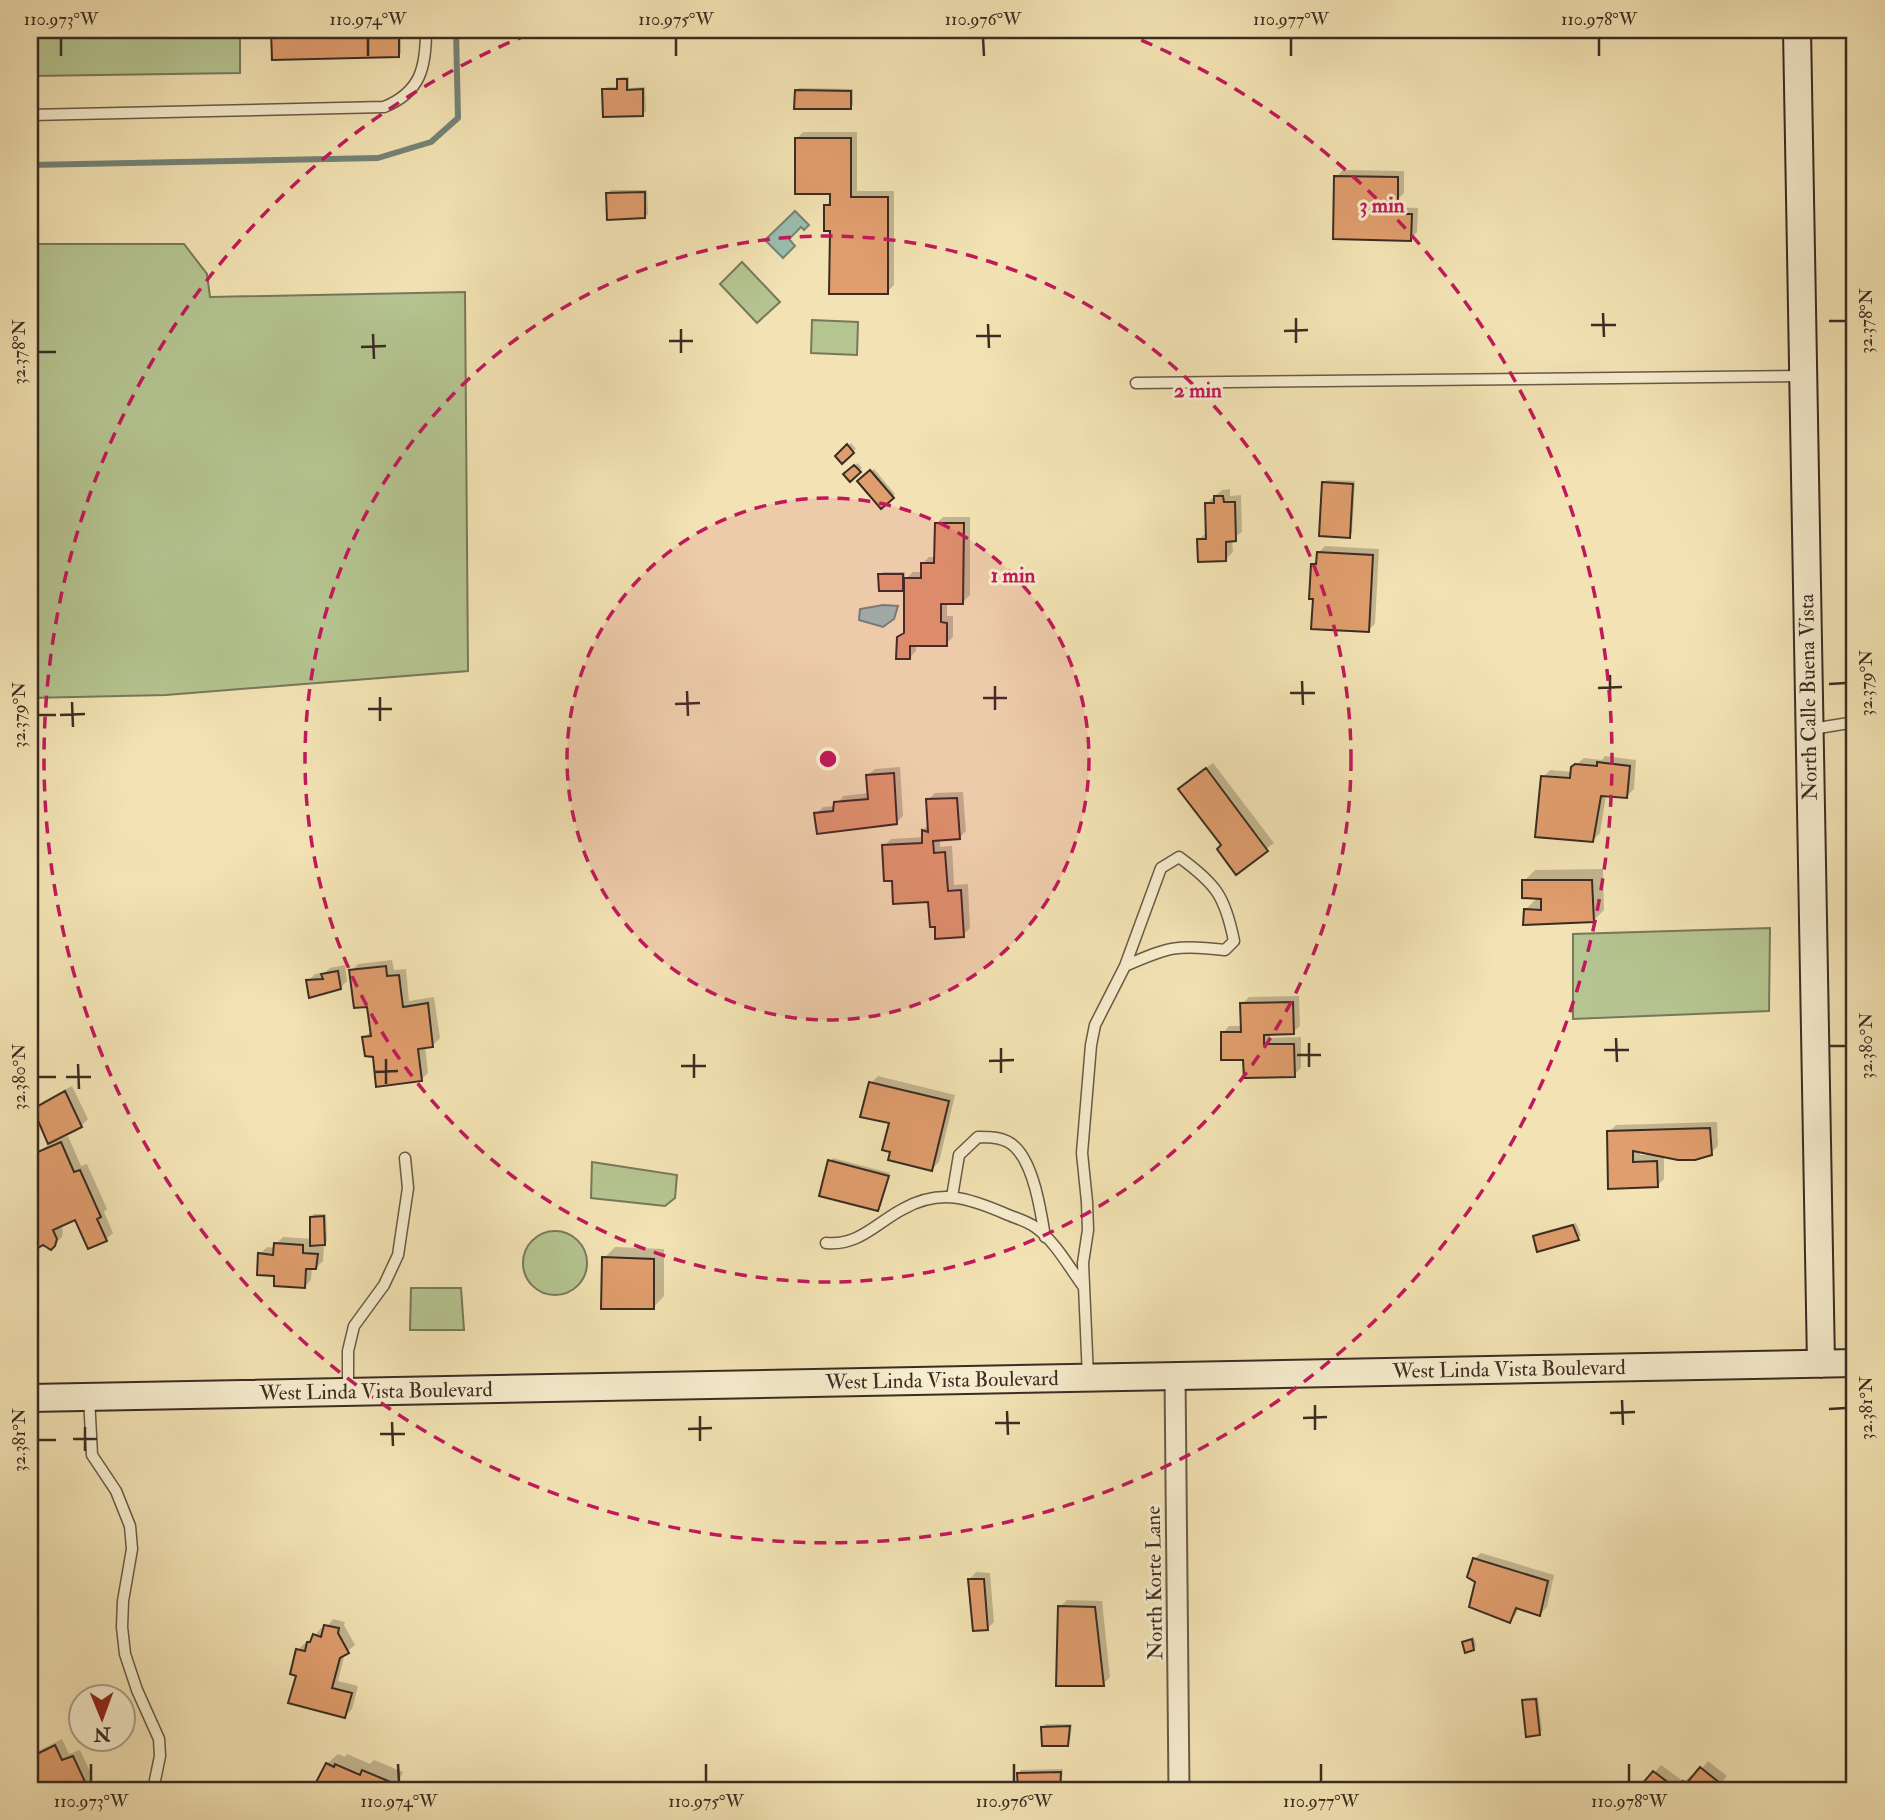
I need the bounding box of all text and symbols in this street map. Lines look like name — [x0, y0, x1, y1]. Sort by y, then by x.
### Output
text: 110.973°W — [24, 8, 99, 31]
text: 110.974°W — [330, 8, 407, 31]
text: 110.975°W — [638, 8, 714, 31]
text: 110.976°W — [945, 8, 1022, 31]
text: 110.977°W — [1253, 8, 1330, 31]
text: 110.978°W — [1561, 8, 1638, 31]
text: 3 min — [1359, 192, 1405, 219]
text: 32.378°N — [1855, 288, 1878, 354]
text: 32.378°N — [8, 319, 31, 385]
text: 2 min — [1174, 377, 1222, 404]
text: 1 min — [991, 562, 1035, 589]
street label: North Calle Buena Vista — [1793, 593, 1824, 801]
text: 32.379°N — [1855, 650, 1878, 716]
text: 32.379°N — [8, 682, 31, 748]
centre of rings — [816, 747, 840, 771]
text: 32.380°N — [1855, 1013, 1878, 1079]
text: 32.380°N — [8, 1044, 31, 1110]
street label: West Linda Vista Boulevard — [1391, 1354, 1627, 1385]
street label: West Linda Vista Boulevard — [824, 1365, 1060, 1396]
street label: West Linda Vista Boulevard — [258, 1376, 494, 1407]
text: 32.381°N — [1855, 1376, 1878, 1440]
text: 32.381°N — [8, 1408, 31, 1472]
street label: North Korte Lane — [1140, 1505, 1169, 1660]
north arrow — [66, 1684, 136, 1754]
text: N — [93, 1722, 112, 1746]
text: 110.973°W — [54, 1790, 129, 1813]
text: 110.974°W — [361, 1790, 438, 1813]
text: 110.975°W — [668, 1790, 744, 1813]
text: 110.976°W — [976, 1790, 1053, 1813]
text: 110.977°W — [1283, 1790, 1360, 1813]
text: 110.978°W — [1591, 1790, 1668, 1813]

